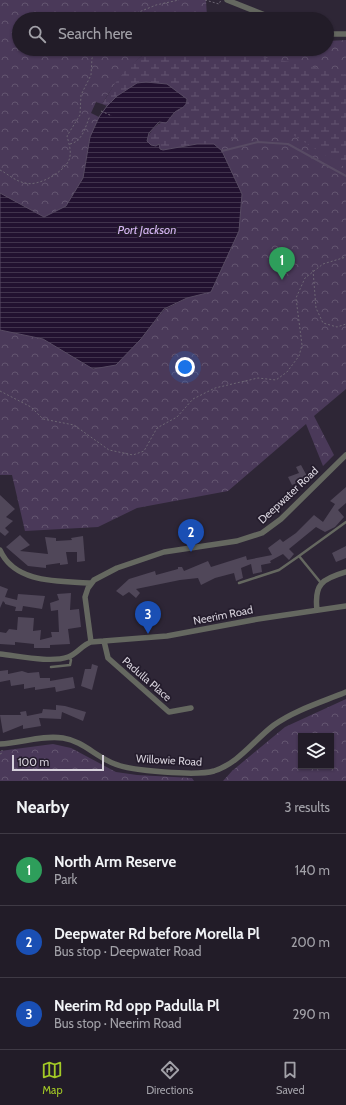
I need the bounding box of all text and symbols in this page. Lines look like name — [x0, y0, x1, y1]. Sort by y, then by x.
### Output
search box — [12, 12, 334, 56]
icon: search — [26, 23, 48, 45]
text: Search here — [58, 25, 133, 43]
water label: Port Jackson — [118, 222, 176, 237]
pin: 1 — [269, 247, 295, 280]
your location — [175, 357, 195, 377]
street label: Deepwater Road — [255, 463, 321, 527]
pin: 2 — [178, 519, 204, 552]
pin: 3 — [135, 601, 161, 634]
street label: Neerim Road — [192, 602, 254, 628]
street label: Padulla Place — [119, 654, 175, 704]
map controls — [298, 733, 334, 769]
button: layers — [298, 733, 334, 769]
street label: Willowie Road — [136, 751, 202, 769]
scale bar — [12, 753, 104, 772]
text: 100 m — [18, 755, 49, 769]
text: Nearby — [16, 797, 69, 817]
text: 3 results — [284, 799, 330, 815]
text: North Arm Reserve — [54, 853, 176, 871]
text: 1 — [27, 862, 31, 878]
text: 140 m — [295, 862, 330, 878]
text: Park — [54, 871, 77, 887]
text: Deepwater Rd before Morella Pl — [54, 925, 260, 943]
text: 2 — [26, 934, 32, 950]
text: 200 m — [291, 934, 330, 950]
text: Bus stop · Deepwater Road — [54, 943, 201, 959]
text: Neerim Rd opp Padulla Pl — [54, 997, 220, 1015]
text: 3 — [25, 1006, 33, 1022]
text: 290 m — [292, 1006, 330, 1022]
text: Bus stop · Neerim Road — [54, 1015, 182, 1031]
tab: Map — [41, 1059, 63, 1097]
tab: Directions — [146, 1059, 193, 1097]
tab: Saved — [276, 1059, 305, 1097]

